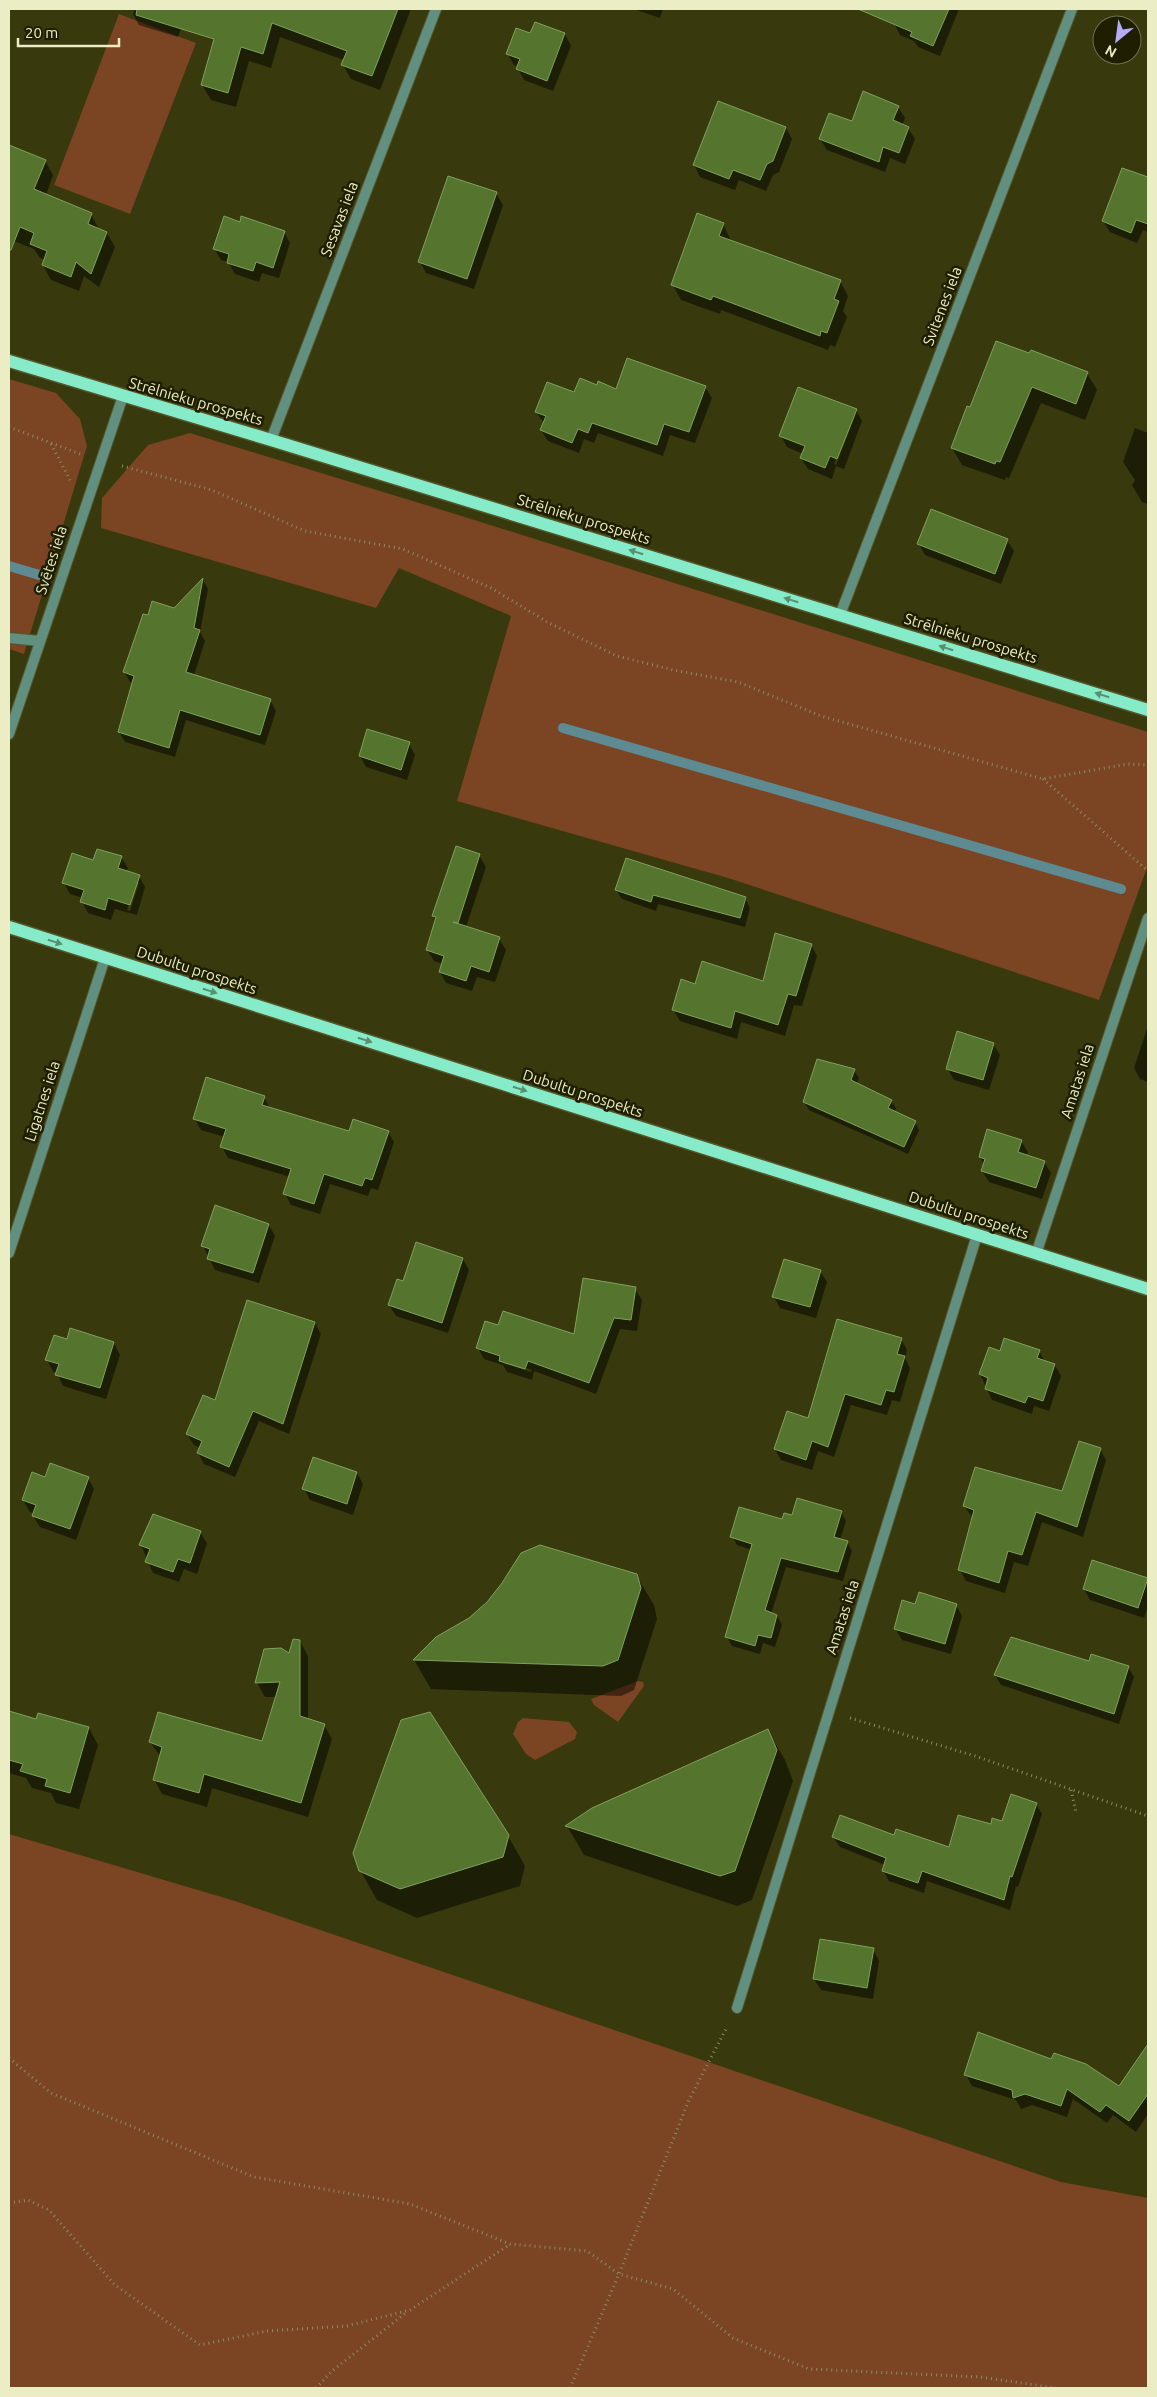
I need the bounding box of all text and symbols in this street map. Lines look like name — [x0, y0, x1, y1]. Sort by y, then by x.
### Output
scale bar — [18, 15, 119, 47]
north arrow — [1092, 15, 1142, 65]
text: 20 m — [25, 24, 58, 41]
text: N — [1102, 42, 1119, 61]
street label: Sesavas iela — [317, 179, 361, 259]
street label: Svitenes iela — [919, 264, 965, 348]
street label: Strēlnieku prospekts — [127, 374, 265, 428]
street label: Strēlnieku prospekts — [515, 491, 653, 547]
street label: Svētes iela — [32, 524, 70, 596]
one-way arrow — [628, 547, 643, 555]
one-way arrow — [783, 595, 798, 603]
street label: Strēlnieku prospekts — [902, 610, 1040, 666]
one-way arrow — [939, 643, 954, 651]
one-way arrow — [1094, 691, 1109, 699]
one-way arrow — [48, 939, 63, 946]
street label: Dubultu prospekts — [135, 943, 259, 997]
one-way arrow — [203, 987, 218, 995]
one-way arrow — [358, 1037, 373, 1045]
street label: Amatas iela — [1057, 1042, 1097, 1120]
street label: Līgatnes iela — [21, 1058, 63, 1144]
street label: Dubultu prospekts — [521, 1066, 645, 1120]
one-way arrow — [513, 1086, 528, 1094]
street label: Dubultu prospekts — [907, 1188, 1031, 1242]
street label: Amatas iela — [822, 1578, 862, 1656]

